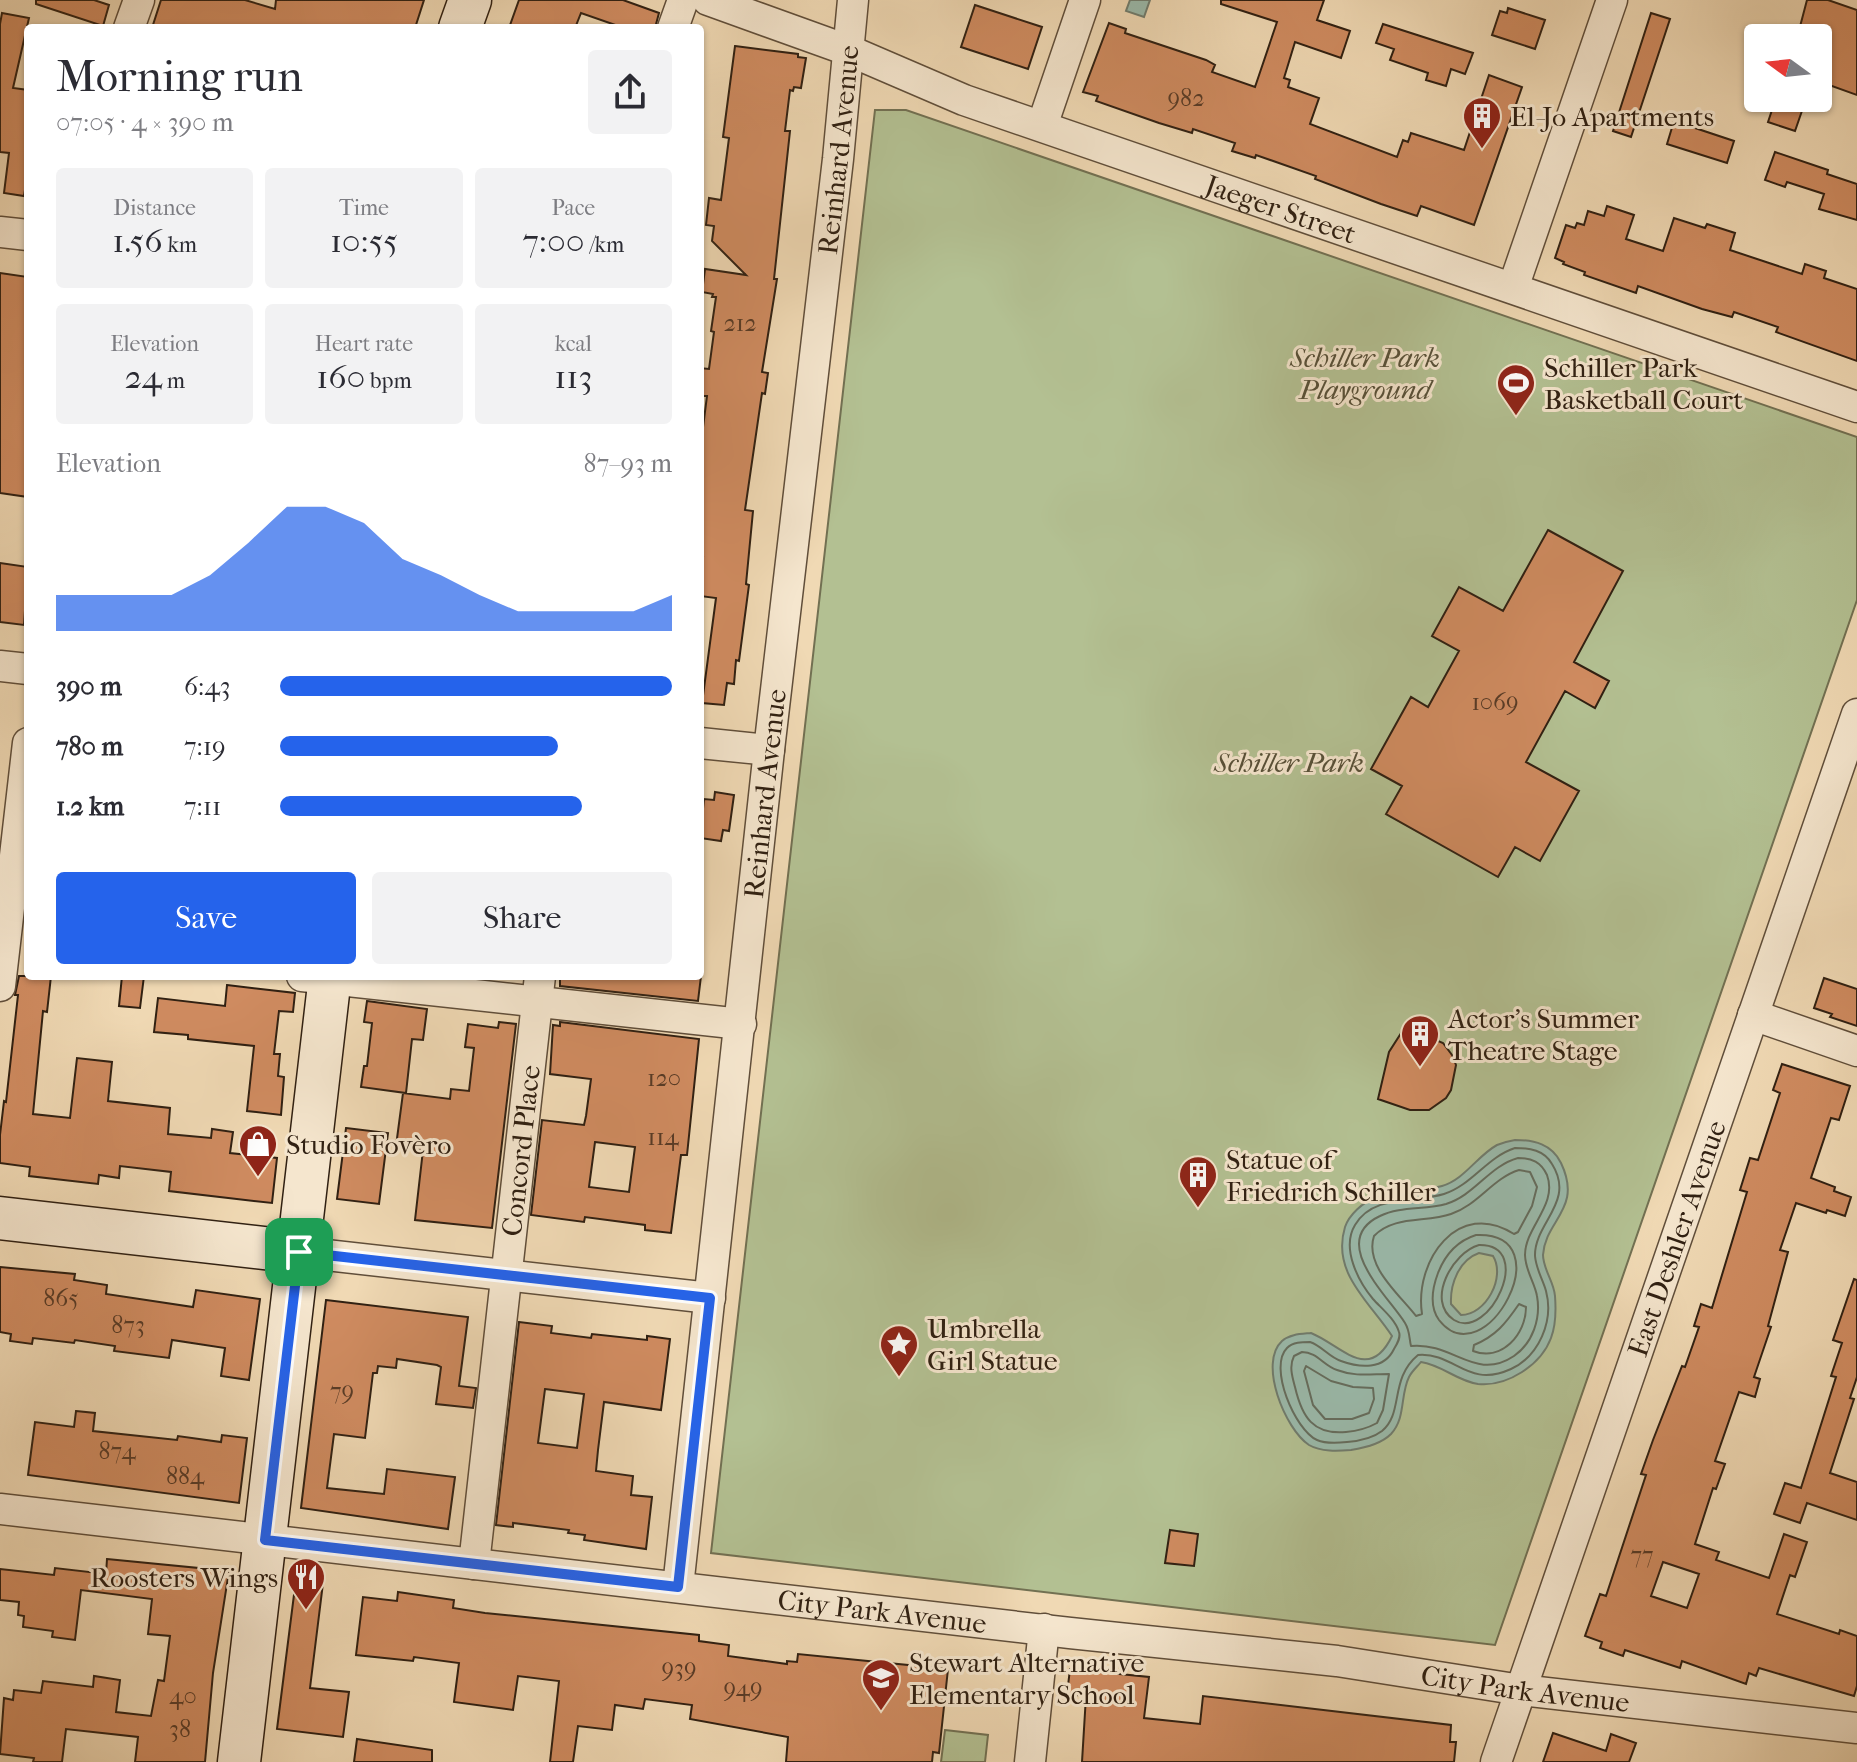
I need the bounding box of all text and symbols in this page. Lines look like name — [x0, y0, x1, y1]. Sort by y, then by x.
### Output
north arrow — [1744, 24, 1832, 112]
map controls — [1744, 24, 1832, 112]
street label: Reinhard Avenue — [810, 44, 865, 256]
button: share — [588, 50, 672, 134]
text: Morning run — [56, 51, 303, 102]
house number: 982 — [1168, 84, 1204, 112]
building icon: El-Jo Apartments — [1461, 95, 1503, 150]
place label: El-Jo Apartments — [1510, 100, 1714, 133]
text: 07:05 · 4 × 390 m — [56, 107, 234, 138]
street label: Jaeger Street — [1199, 167, 1361, 250]
text: Distance — [113, 195, 196, 221]
text: Time — [339, 195, 389, 221]
text: Pace — [551, 195, 595, 221]
text: 1.56 — [112, 221, 163, 261]
text: 10:55 — [330, 221, 398, 261]
text: 7:00 — [522, 221, 585, 261]
text: km — [163, 232, 197, 258]
text: /km — [585, 232, 624, 258]
house number: 212 — [723, 309, 757, 337]
text: Elevation — [110, 331, 199, 357]
text: Heart rate — [315, 331, 413, 357]
text: kcal — [555, 331, 592, 357]
park label: Schiller Park Playground — [1289, 341, 1440, 406]
place label: Schiller Park Basketball Court — [1544, 351, 1743, 416]
text: 24 — [124, 357, 162, 397]
text: 160 — [316, 357, 365, 397]
text: 113 — [554, 357, 592, 397]
sports icon: Schiller Park Basketball Court — [1495, 362, 1537, 417]
text: m — [162, 368, 185, 394]
text: bpm — [365, 368, 412, 394]
text: Elevation — [56, 448, 161, 479]
text: 87–93 m — [584, 448, 672, 479]
text: 390 m — [56, 671, 122, 702]
text: 6:43 — [184, 671, 230, 702]
street label: Reinhard Avenue — [736, 687, 793, 900]
house number: 1069 — [1471, 688, 1519, 716]
text: 780 m — [56, 731, 123, 762]
text: 7:19 — [184, 731, 226, 762]
park label: Schiller Park — [1213, 746, 1364, 779]
text: 1.2 km — [56, 791, 124, 822]
text: 7:11 — [184, 791, 221, 822]
button: Save — [56, 872, 356, 964]
button: Share — [372, 872, 672, 964]
place label: Actor's Summer Theatre Stage — [1447, 1002, 1639, 1067]
building icon: Actor's Summer Theatre Stage — [1399, 1013, 1441, 1068]
street label: Concord Place — [494, 1063, 546, 1238]
house number: 120 — [647, 1064, 681, 1092]
street label: East Deshler Avenue — [1621, 1116, 1732, 1361]
shop icon: Studio Fovèro — [237, 1123, 279, 1178]
house number: 114 — [647, 1123, 679, 1151]
place label: Studio Fovèro — [286, 1128, 452, 1161]
place label: Statue of Friedrich Schiller — [1226, 1143, 1436, 1208]
building icon: Statue of Friedrich Schiller — [1177, 1154, 1219, 1209]
pin — [265, 1218, 333, 1286]
icon: arrive — [277, 1230, 321, 1274]
house number: 865 — [43, 1284, 79, 1312]
house number: 873 — [111, 1311, 145, 1339]
place label: Umbrella Girl Statue — [927, 1312, 1058, 1377]
place icon: Umbrella Girl Statue — [878, 1323, 920, 1378]
house number: 79 — [330, 1377, 354, 1405]
house number: 874 — [98, 1437, 136, 1465]
house number: 884 — [166, 1462, 205, 1490]
house number: 77 — [1630, 1541, 1654, 1569]
restaurant icon: Roosters Wings — [285, 1556, 327, 1611]
place label: Roosters Wings — [90, 1561, 278, 1594]
street label: City Park Avenue — [776, 1583, 988, 1640]
place label: Stewart Alternative Elementary School — [909, 1646, 1145, 1711]
house number: 939 — [661, 1654, 697, 1682]
school or university icon: Stewart Alternative Elementary School — [860, 1657, 902, 1712]
street label: City Park Avenue — [1419, 1658, 1631, 1719]
house number: 949 — [723, 1674, 763, 1702]
house number: 40 — [169, 1682, 197, 1710]
house number: 38 — [169, 1715, 191, 1743]

